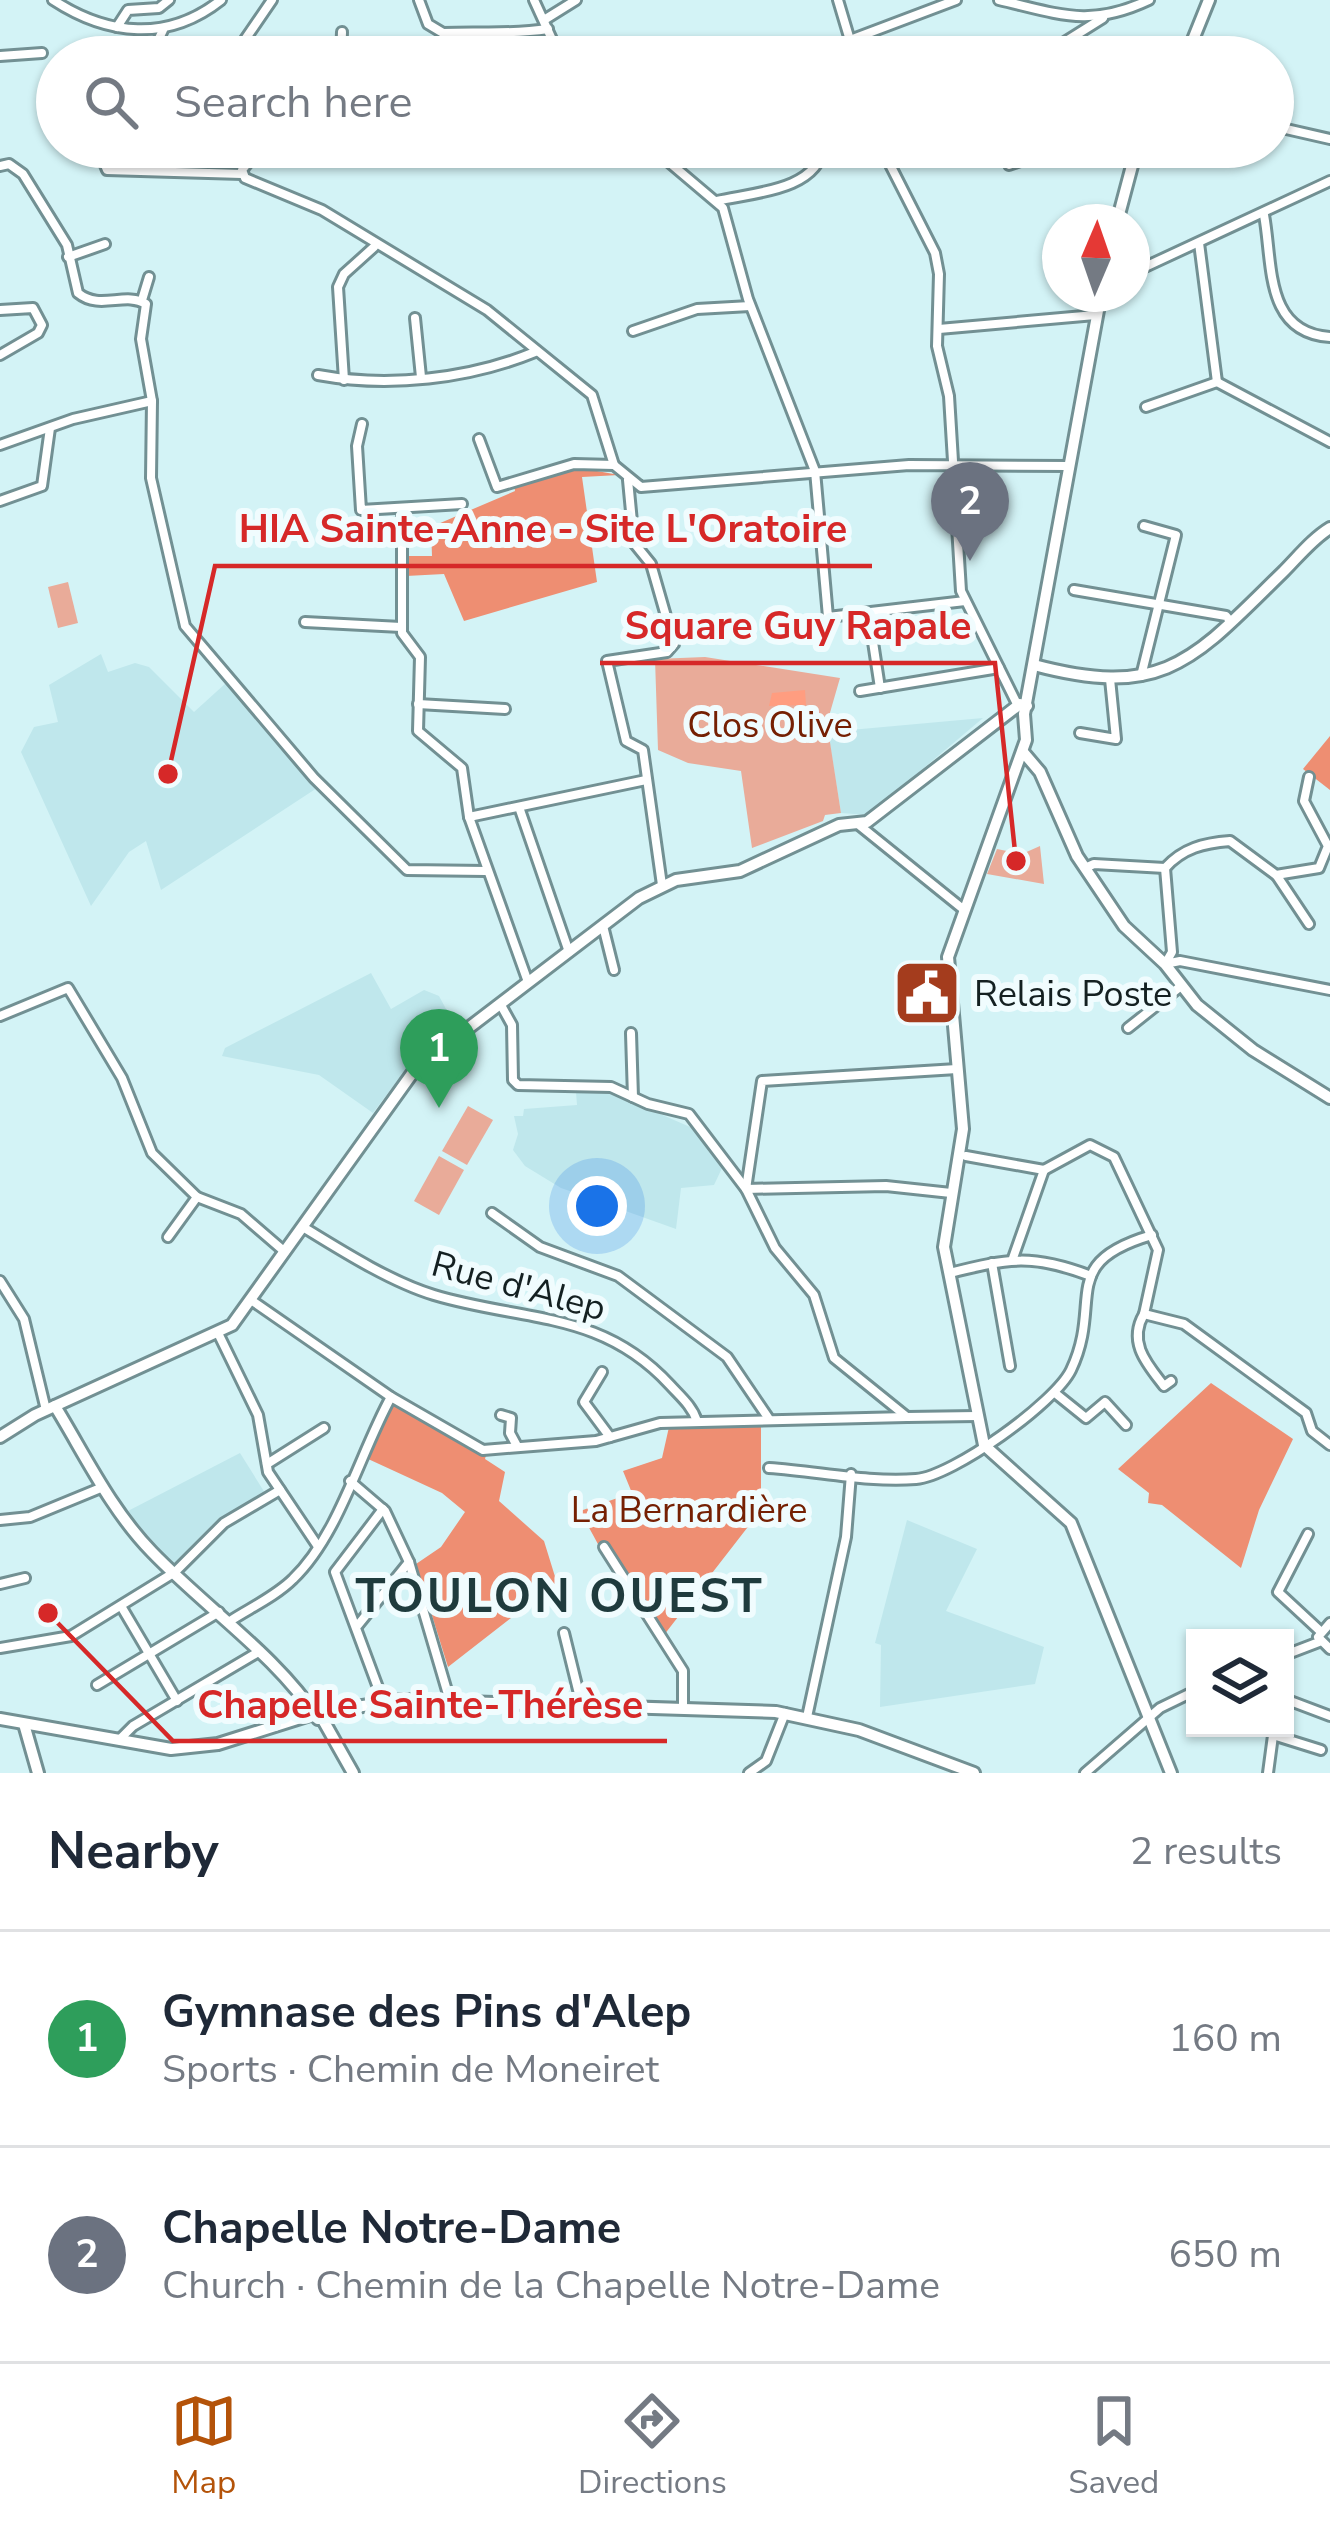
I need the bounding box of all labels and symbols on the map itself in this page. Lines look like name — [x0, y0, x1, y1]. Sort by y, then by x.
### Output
north arrow — [1042, 204, 1150, 312]
pin: 2 — [931, 462, 1009, 561]
callout: HIA Sainte-Anne - Site L'Oratoire — [215, 491, 872, 566]
text: HIA Sainte-Anne - Site L'Oratoire — [239, 503, 847, 556]
callout: Square Guy Rapale — [600, 588, 995, 663]
text: Square Guy Rapale — [625, 600, 971, 653]
park label: Clos Olive — [687, 701, 853, 750]
public building icon: Relais Poste — [892, 958, 962, 1028]
place label: Relais Poste — [974, 970, 1172, 1019]
pin: 1 — [400, 1009, 478, 1108]
your location — [567, 1176, 627, 1236]
street label: Rue d'Alep — [426, 1240, 611, 1333]
park label: La Bernardière — [571, 1486, 807, 1535]
district label: TOULON OUEST — [355, 1563, 765, 1629]
callout: Chapelle Sainte-Thérèse — [173, 1666, 667, 1741]
text: Chapelle Sainte-Thérèse — [197, 1679, 643, 1732]

